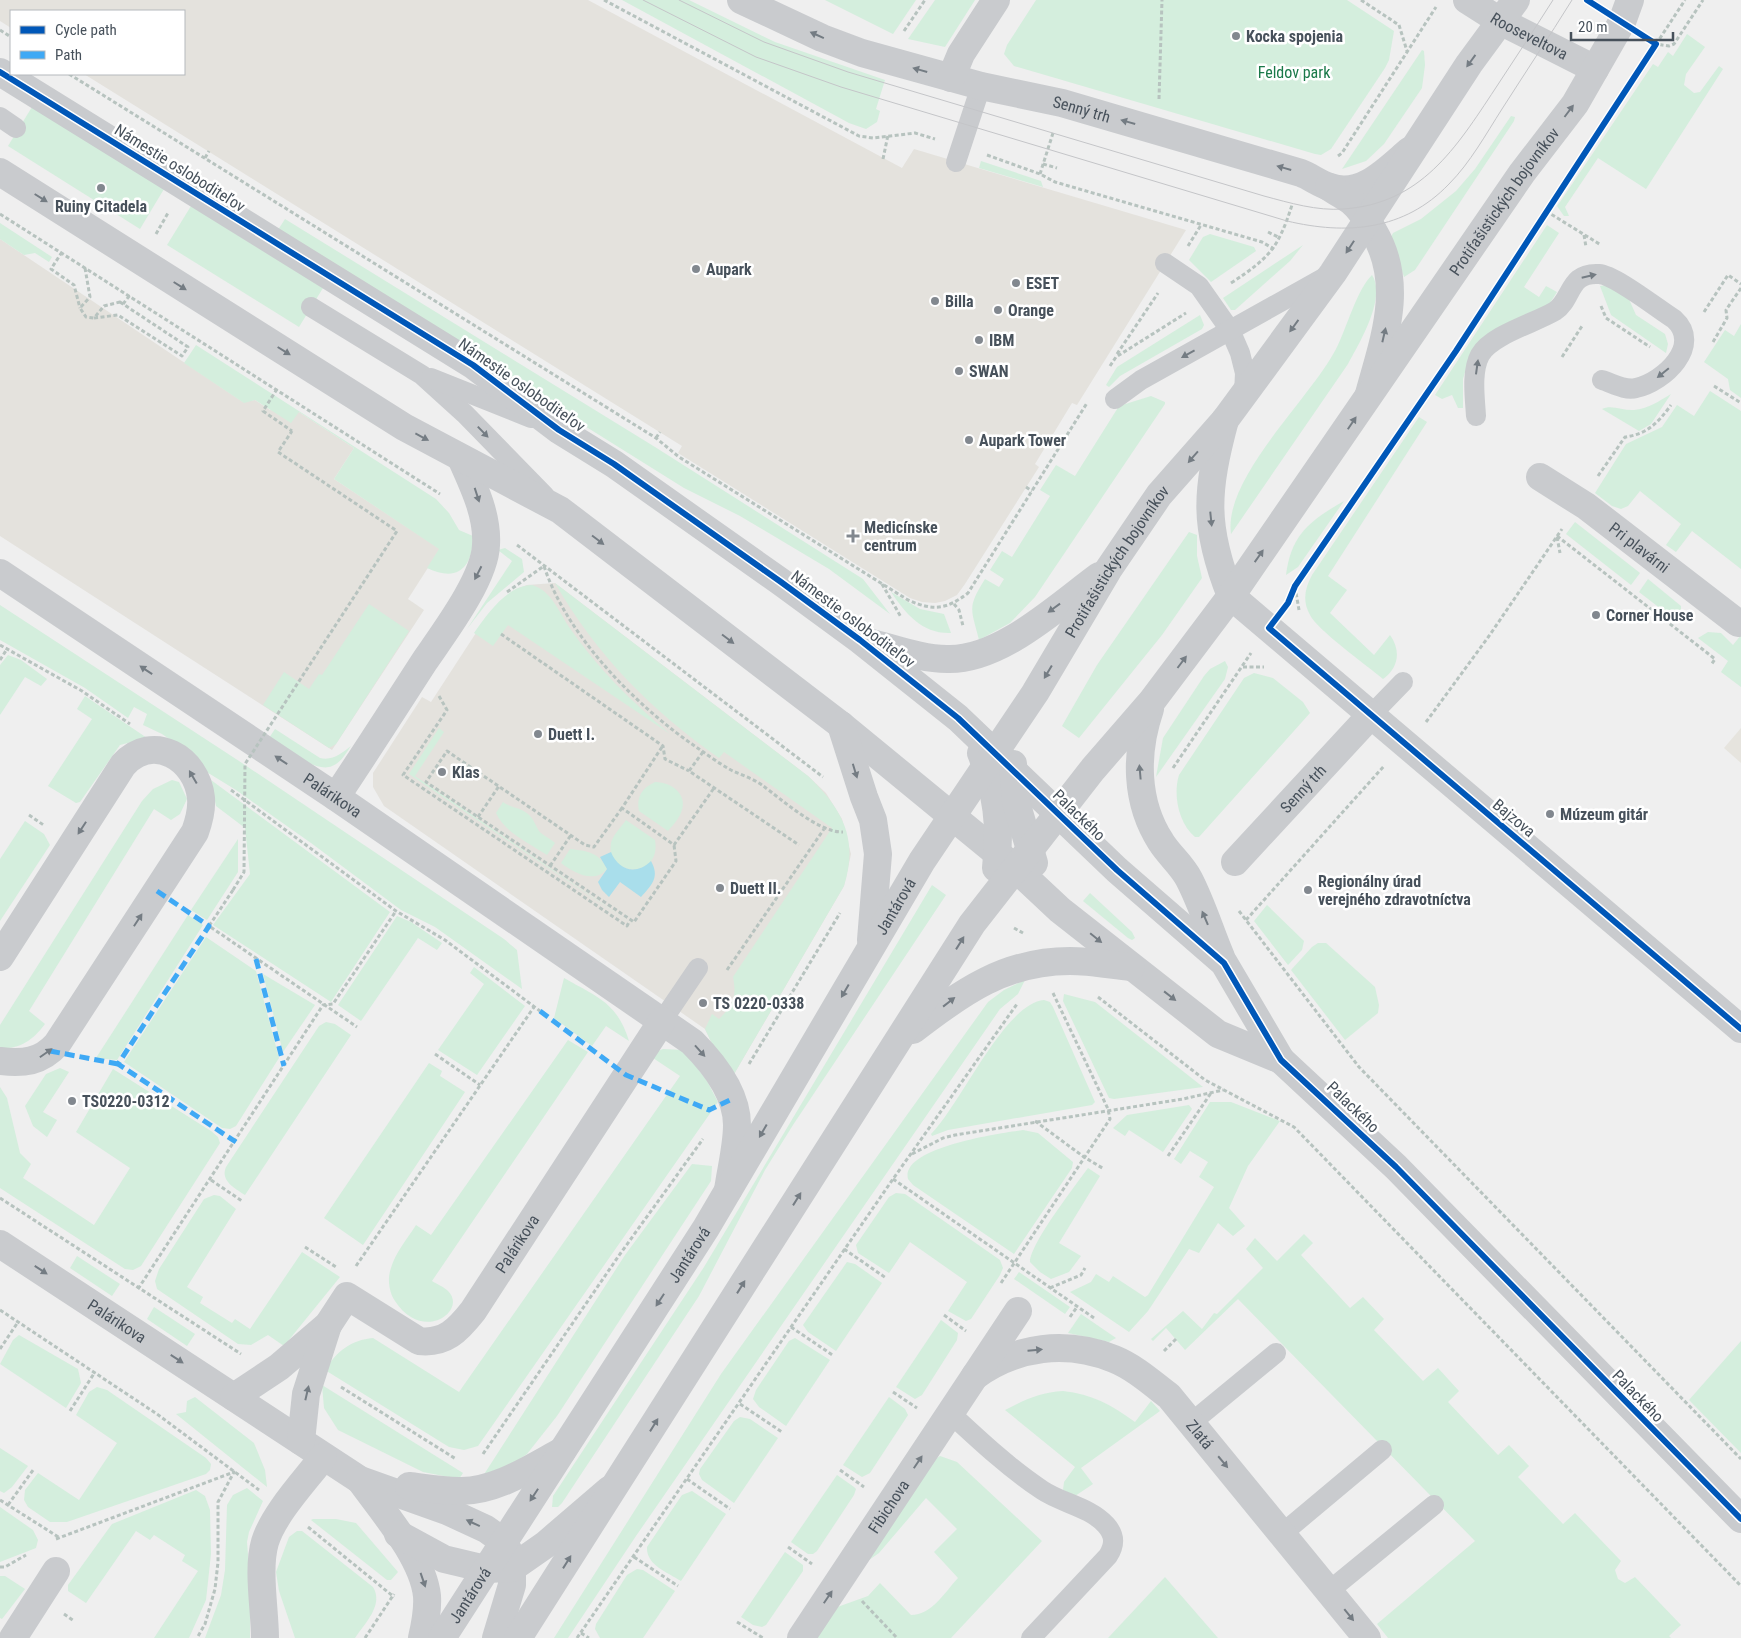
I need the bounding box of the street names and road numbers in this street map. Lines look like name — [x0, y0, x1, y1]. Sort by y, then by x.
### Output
street label: Rooseveltova — [1487, 8, 1571, 63]
street label: Senný trh — [1051, 92, 1113, 126]
street label: Námestie osloboditeľov — [111, 120, 249, 216]
street label: Protifašistických bojovníkov — [1445, 123, 1563, 279]
street label: Námestie osloboditeľov — [455, 334, 589, 436]
street label: Protifašistických bojovníkov — [1061, 481, 1173, 641]
street label: Pri plavárni — [1606, 518, 1673, 576]
street label: Námestie osloboditeľov — [787, 566, 919, 672]
street label: Senný trh — [1276, 760, 1330, 817]
street label: Palárikova — [300, 769, 365, 821]
street label: Palackého — [1049, 785, 1109, 845]
street label: Bajzova — [1489, 795, 1539, 841]
street label: Jantárová — [871, 874, 919, 938]
street label: Palackého — [1323, 1077, 1383, 1137]
street label: Palárikova — [491, 1211, 543, 1276]
street label: Jantárová — [664, 1223, 714, 1286]
street label: Palárikova — [84, 1295, 150, 1347]
street label: Palackého — [1608, 1366, 1668, 1426]
street label: Zlatá — [1183, 1416, 1218, 1453]
street label: Fibichova — [864, 1476, 913, 1537]
street label: Jantárová — [445, 1564, 495, 1627]

